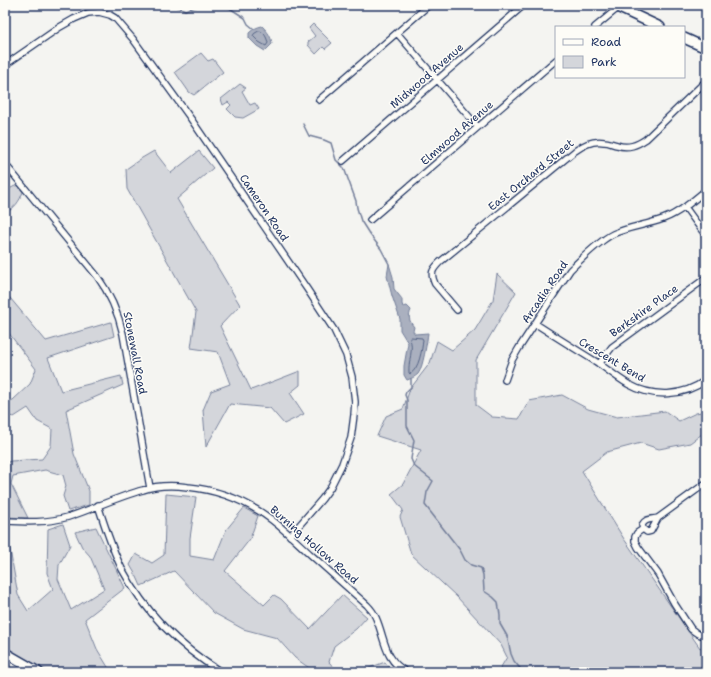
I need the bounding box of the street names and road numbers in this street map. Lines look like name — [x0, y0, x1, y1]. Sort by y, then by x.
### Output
street label: Midwood Avenue — [387, 40, 467, 112]
street label: Elmwood Avenue — [417, 97, 497, 169]
street label: East Orchard Street — [485, 136, 577, 214]
street label: Cameron Road — [236, 171, 292, 245]
street label: Arcadia Road — [518, 258, 572, 326]
street label: Berkshire Place — [607, 281, 681, 341]
street label: Stonewall Road — [120, 310, 150, 396]
street label: Crescent Bend — [576, 334, 648, 386]
street label: Burning Hollow Road — [267, 502, 361, 588]

